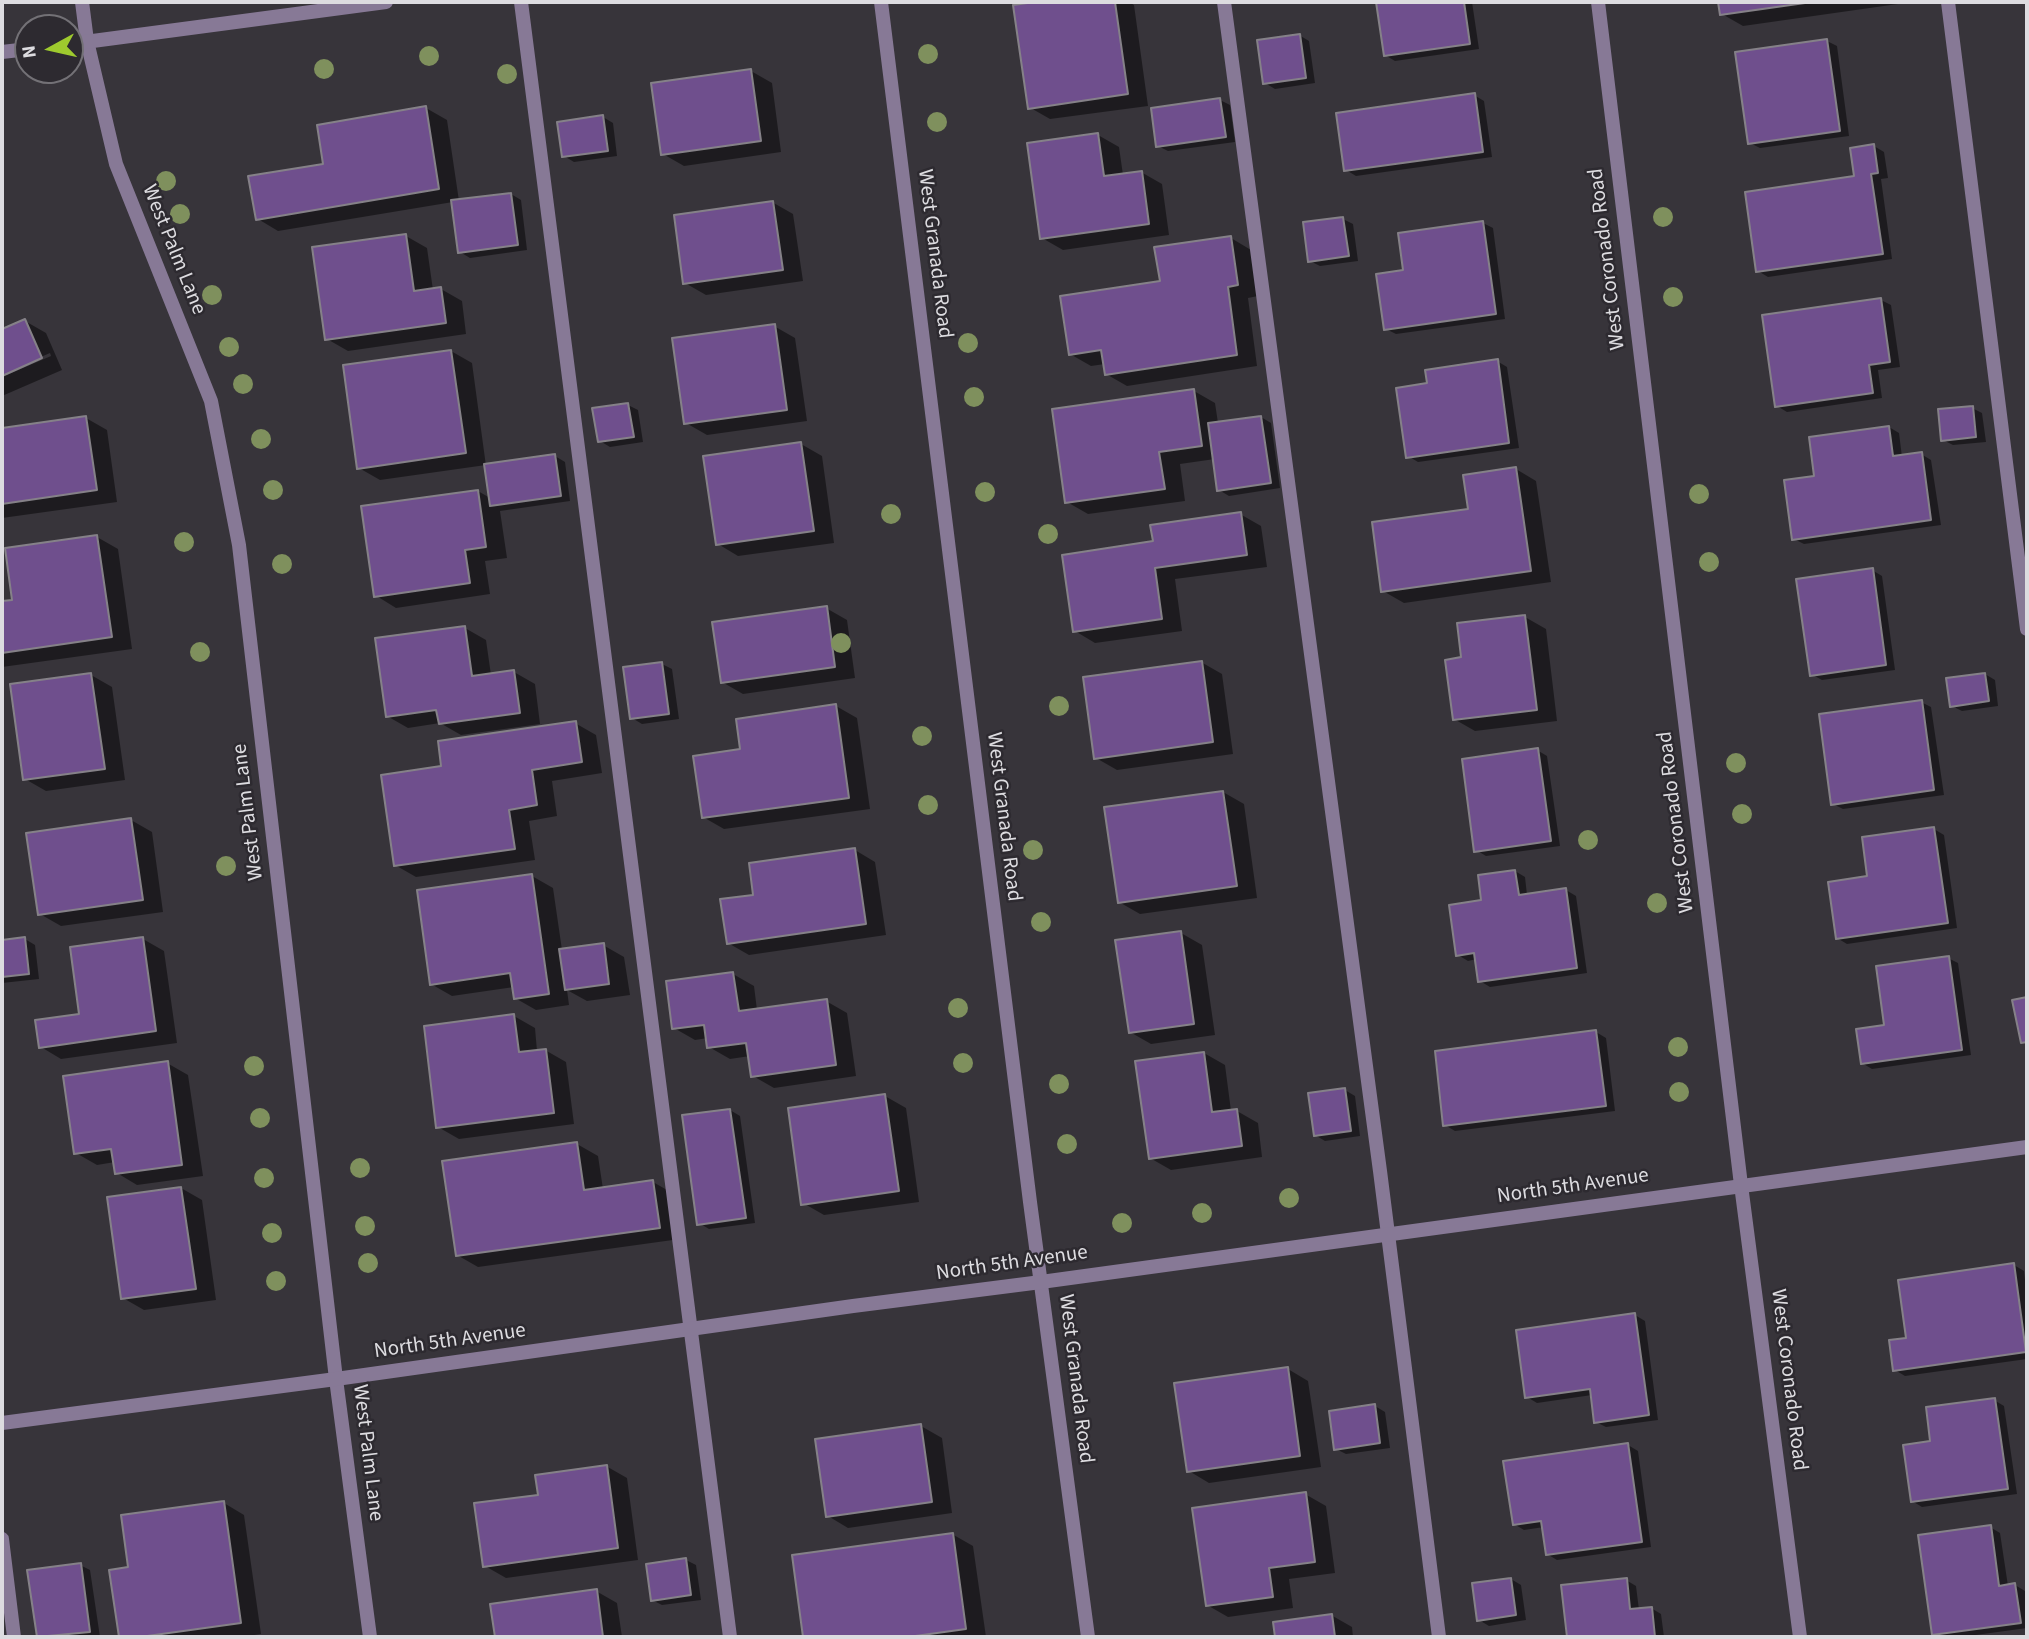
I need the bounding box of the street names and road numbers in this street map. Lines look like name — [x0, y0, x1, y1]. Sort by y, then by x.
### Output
street label: West Coronado Road — [1584, 167, 1632, 351]
street label: West Granada Road — [911, 168, 957, 340]
street label: West Palm Lane — [136, 181, 210, 319]
street label: West Coronado Road — [1653, 730, 1701, 914]
street label: West Granada Road — [980, 731, 1026, 903]
street label: West Palm Lane — [228, 742, 270, 882]
street label: North 5th Avenue — [1496, 1164, 1650, 1210]
street label: North 5th Avenue — [935, 1241, 1089, 1287]
street label: West Coronado Road — [1764, 1288, 1812, 1472]
street label: West Granada Road — [1052, 1293, 1098, 1465]
street label: North 5th Avenue — [373, 1319, 527, 1365]
street label: West Palm Lane — [346, 1383, 388, 1523]

